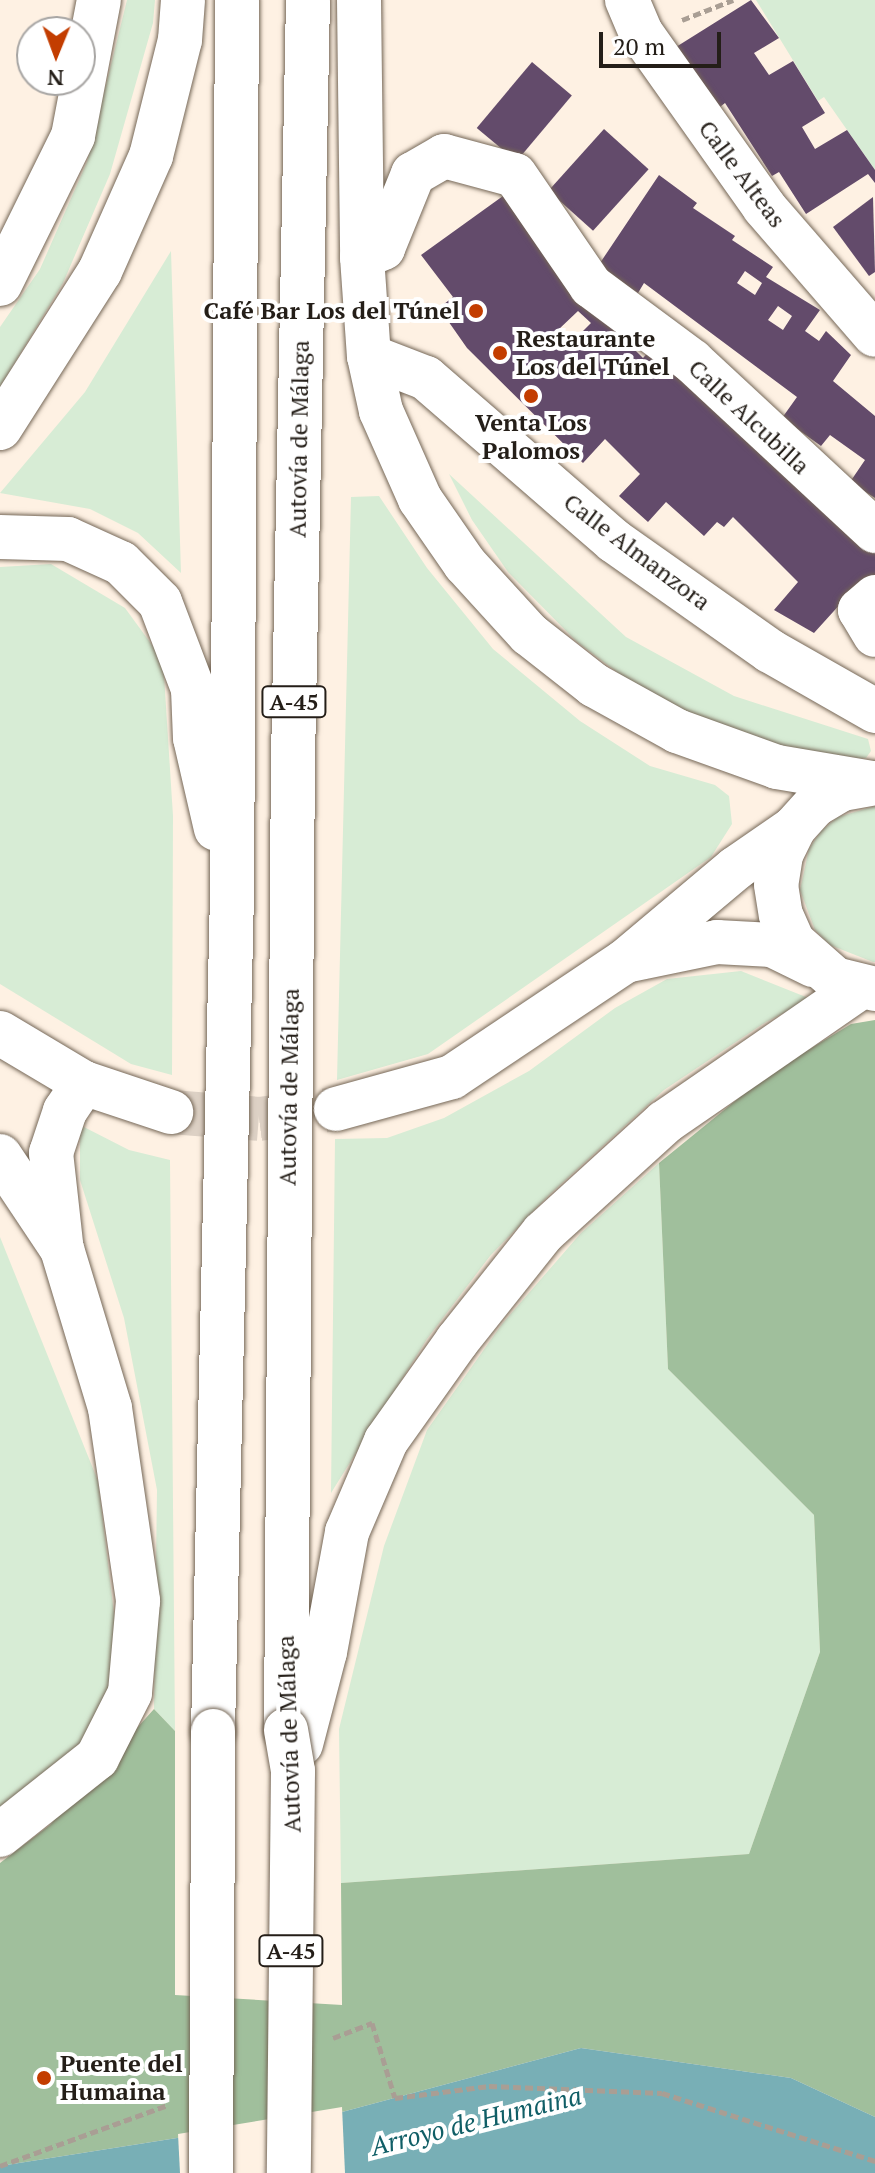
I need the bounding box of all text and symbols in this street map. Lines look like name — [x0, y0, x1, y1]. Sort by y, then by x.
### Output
north arrow — [16, 16, 96, 96]
scale bar — [603, 16, 725, 66]
text: 20 m — [613, 30, 665, 62]
text: N — [47, 64, 64, 93]
street label: Calle Alteas — [692, 115, 792, 233]
place label: Café Bar Los del Túnel — [204, 297, 460, 325]
marker: Café Bar Los del Túnel — [467, 302, 485, 320]
place label: Restaurante Los del Túnel — [516, 325, 670, 381]
street label: Autovía de Málaga — [283, 340, 315, 538]
marker: Restaurante Los del Túnel — [491, 344, 509, 362]
street label: Calle Alcubilla — [682, 353, 816, 481]
marker: Venta Los Palomos — [522, 387, 540, 405]
place label: Venta Los Palomos — [475, 409, 587, 465]
street label: Calle Almanzora — [558, 487, 716, 617]
road number: A-45 — [260, 684, 328, 720]
street label: Autovía de Málaga — [273, 988, 305, 1186]
street label: Autovía de Málaga — [271, 1635, 307, 1833]
road number: A-45 — [257, 1933, 325, 1969]
place label: Puente del Humaina — [60, 2050, 183, 2106]
marker: Puente del Humaina — [35, 2069, 53, 2087]
water label: Arroyo de Humaina — [367, 2080, 585, 2162]

